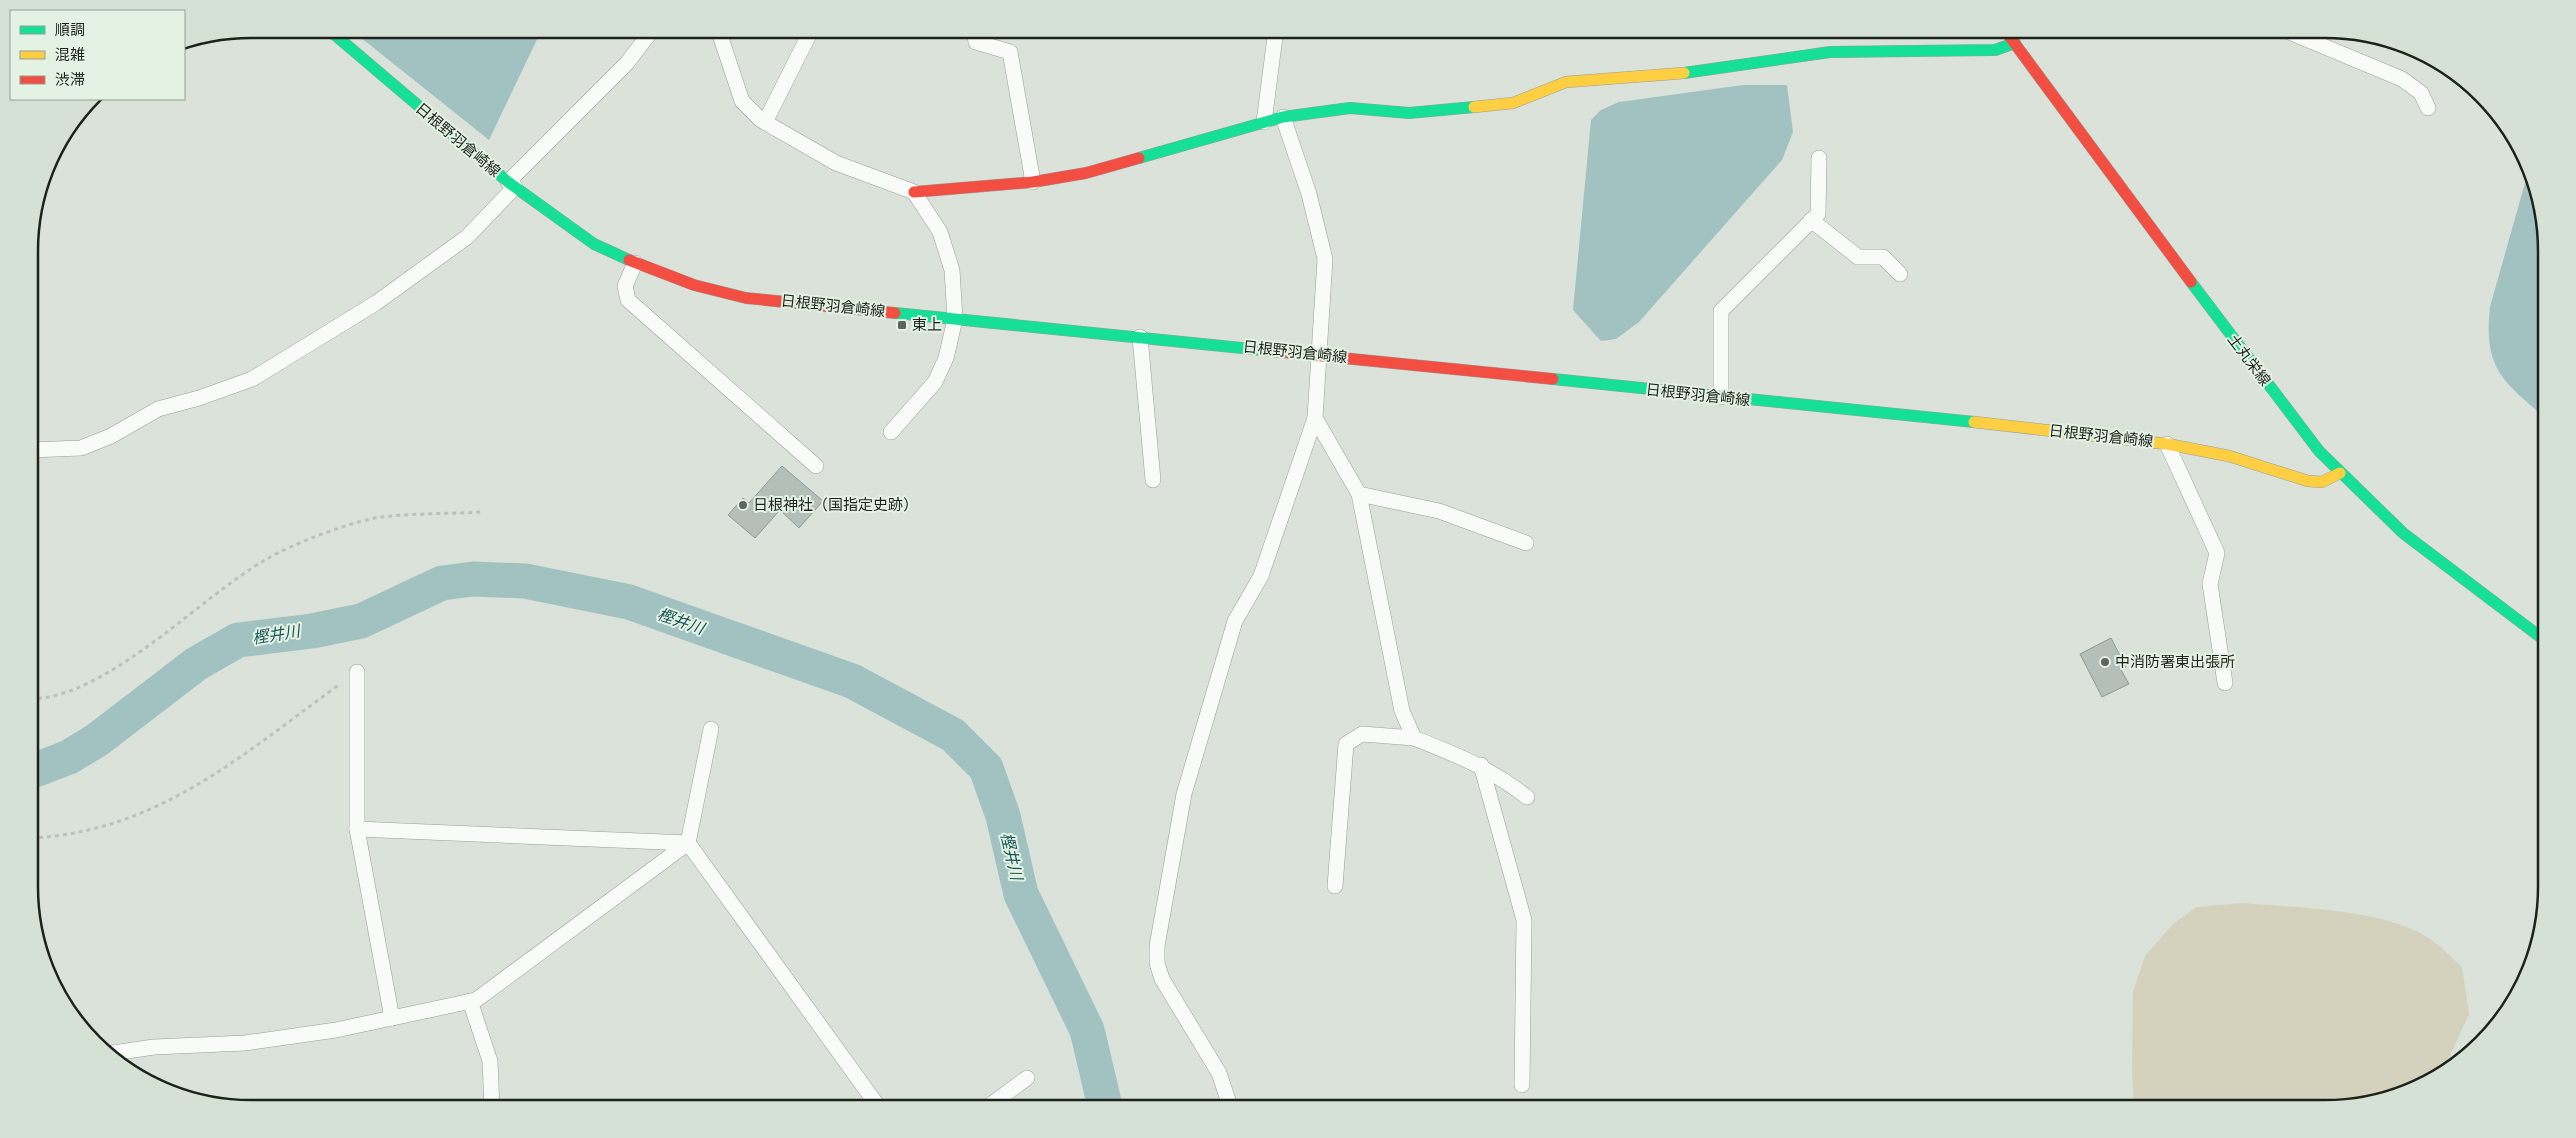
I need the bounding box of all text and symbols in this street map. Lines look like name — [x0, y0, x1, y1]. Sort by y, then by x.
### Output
legend — [10, 10, 185, 100]
text: 順調 — [55, 20, 85, 39]
text: 混雑 — [55, 45, 85, 64]
text: 渋滞 — [55, 70, 85, 89]
street label: 日根野羽倉崎線 — [412, 99, 505, 181]
street label: 日根野羽倉崎線 — [780, 291, 886, 320]
place label: 東上 — [912, 315, 942, 334]
marker: 東上 — [896, 319, 908, 331]
street label: 土丸栄線 — [2224, 330, 2275, 389]
street label: 日根野羽倉崎線 — [1242, 337, 1348, 366]
street label: 日根野羽倉崎線 — [1645, 380, 1751, 409]
street label: 日根野羽倉崎線 — [2048, 421, 2154, 450]
place label: 日根神社（国指定史跡） — [753, 495, 918, 514]
marker: 日根神社（国指定史跡） — [737, 499, 749, 511]
water label: 樫井川 — [655, 604, 709, 639]
water label: 樫井川 — [251, 620, 303, 648]
place label: 中消防署東出張所 — [2115, 652, 2235, 671]
marker: 中消防署東出張所 — [2099, 656, 2111, 668]
water label: 樫井川 — [997, 830, 1028, 884]

